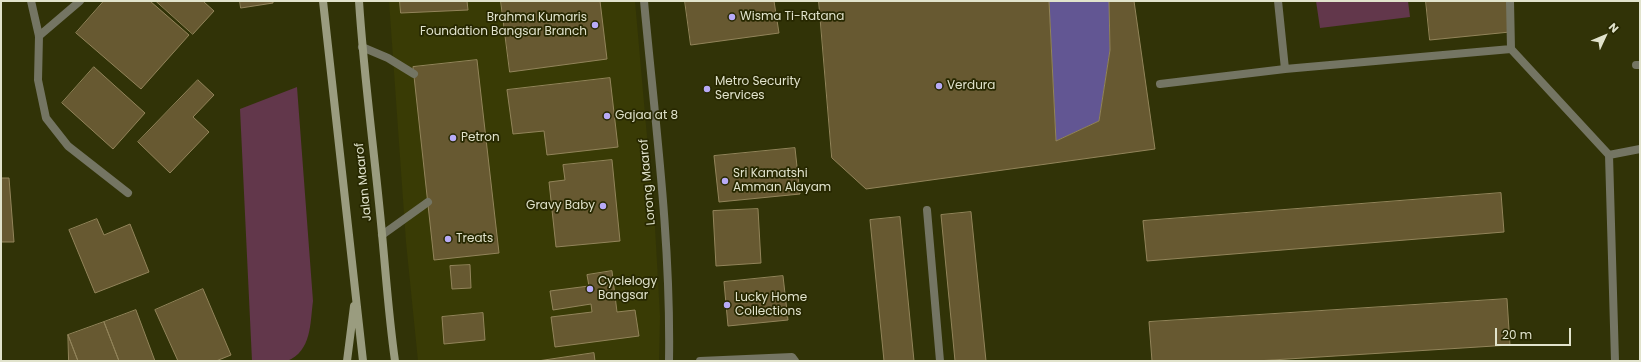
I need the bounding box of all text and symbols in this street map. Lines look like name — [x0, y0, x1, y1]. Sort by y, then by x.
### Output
place label: Wisma Ti-Ratana — [740, 10, 844, 24]
place label: Brahma Kumaris Foundation Bangsar Branch — [420, 11, 587, 39]
marker: Wisma Ti-Ratana — [727, 12, 737, 22]
north arrow — [1585, 16, 1625, 56]
text: N — [1605, 19, 1622, 36]
marker: Brahma Kumaris Foundation Bangsar Branch — [590, 20, 600, 30]
place label: Metro Security Services — [715, 75, 800, 103]
place label: Verdura — [947, 79, 995, 93]
marker: Verdura — [934, 81, 944, 91]
marker: Metro Security Services — [702, 84, 712, 94]
place label: Gajaa at 8 — [615, 109, 678, 123]
marker: Gajaa at 8 — [602, 111, 612, 121]
place label: Petron — [461, 131, 500, 145]
marker: Petron — [448, 133, 458, 143]
street label: Lorong Maarof — [637, 138, 659, 226]
street label: Jalan Maarof — [353, 142, 375, 222]
place label: Sri Kamatshi Amman Alayam — [733, 167, 831, 195]
marker: Sri Kamatshi Amman Alayam — [720, 176, 730, 186]
place label: Gravy Baby — [526, 199, 595, 213]
marker: Gravy Baby — [598, 201, 608, 211]
place label: Treats — [456, 232, 493, 246]
marker: Treats — [443, 234, 453, 244]
place label: Cyclelogy Bangsar — [598, 275, 657, 303]
marker: Cyclelogy Bangsar — [585, 284, 595, 294]
place label: Lucky Home Collections — [735, 291, 807, 319]
marker: Lucky Home Collections — [722, 300, 732, 310]
scale bar — [1497, 320, 1573, 346]
text: 20 m — [1502, 326, 1532, 343]

